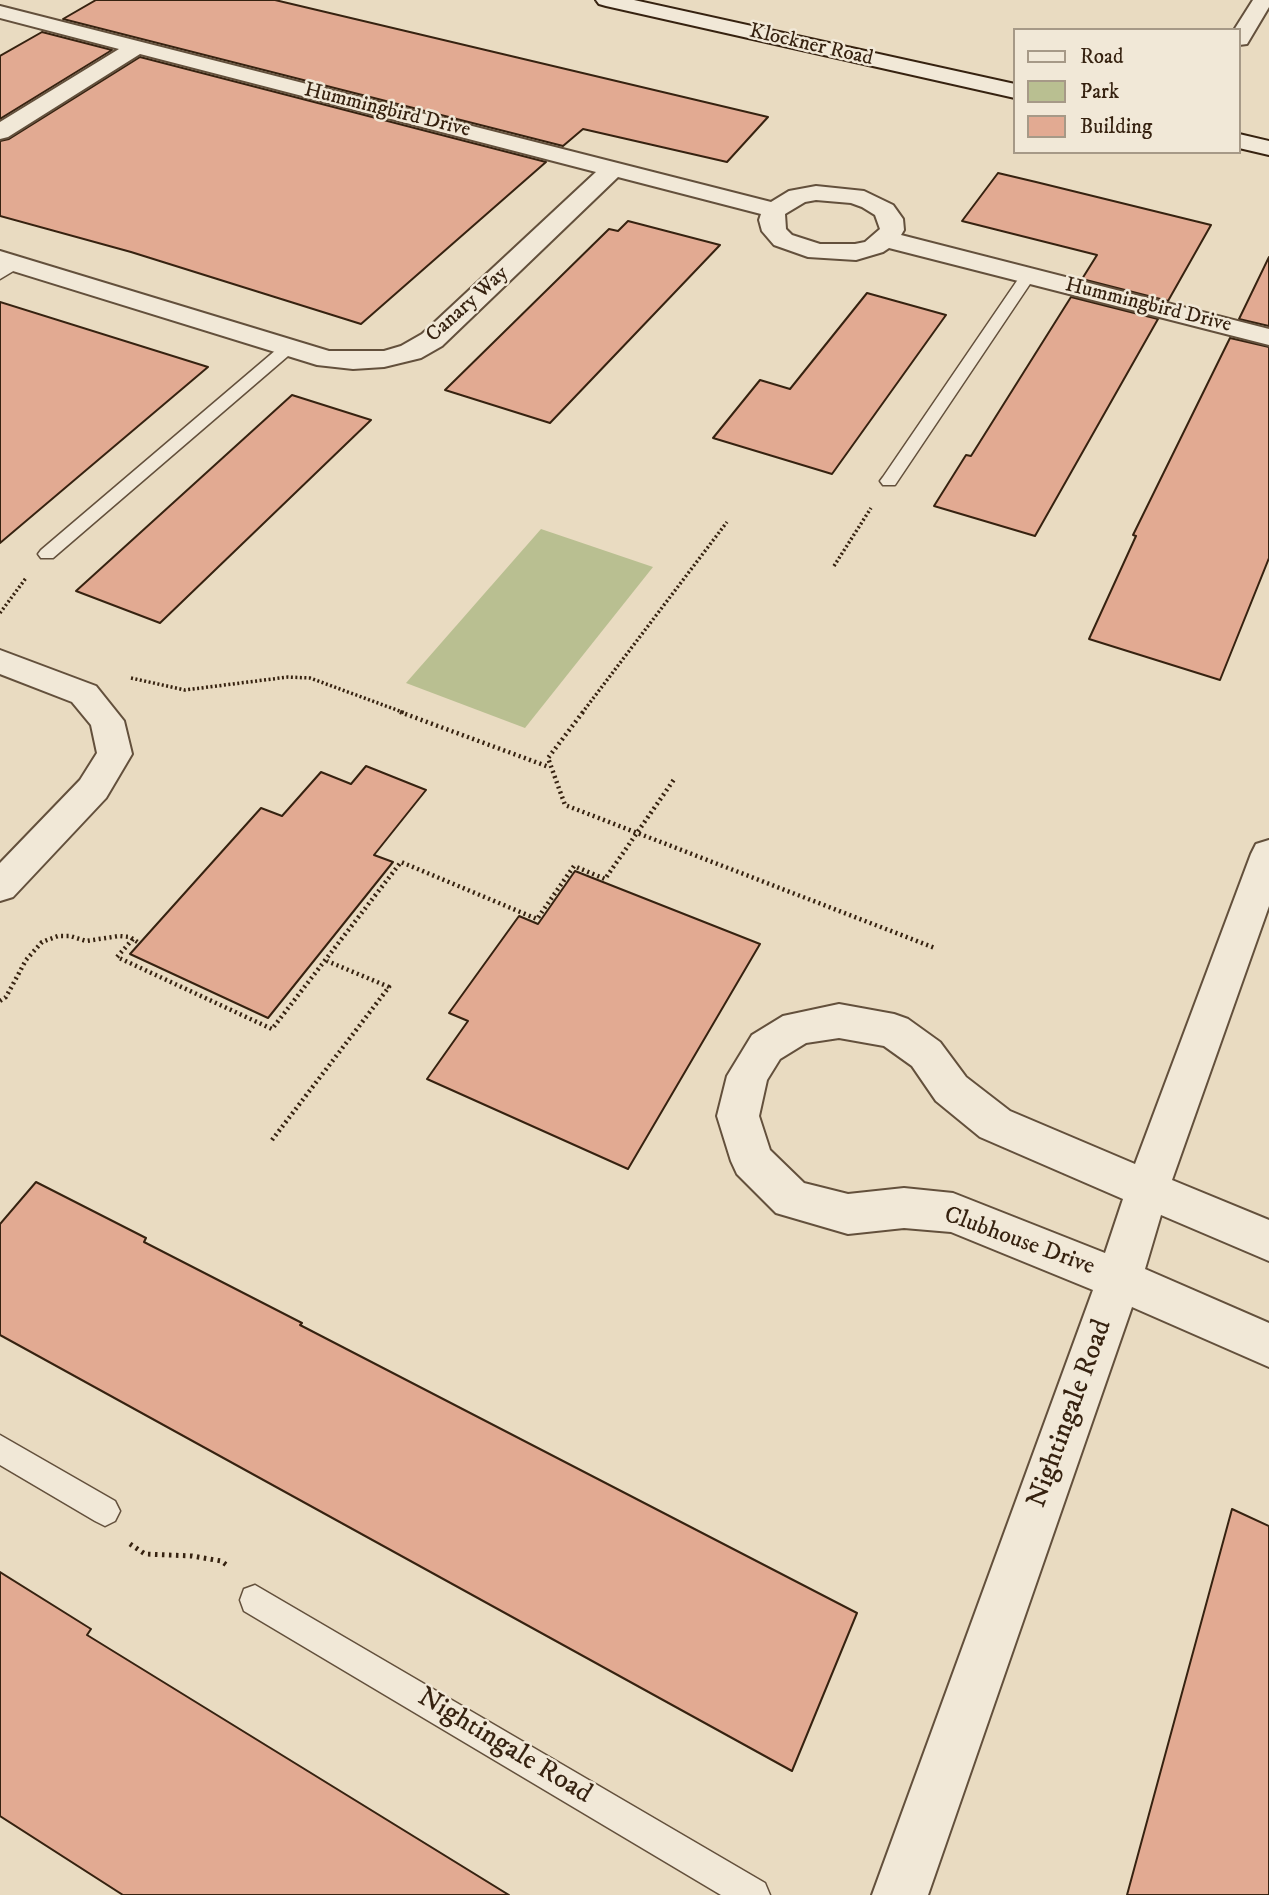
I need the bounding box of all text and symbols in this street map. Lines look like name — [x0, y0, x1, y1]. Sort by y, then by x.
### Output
street label: Klockner Road — [747, 20, 875, 72]
legend — [1014, 28, 1241, 154]
text: Road — [1080, 44, 1124, 70]
street label: Hummingbird Drive — [301, 78, 473, 144]
text: Park — [1080, 79, 1119, 105]
text: Building — [1080, 114, 1152, 140]
street label: Canary Way — [422, 262, 514, 348]
street label: Hummingbird Drive — [1062, 273, 1234, 339]
street label: Clubhouse Drive — [940, 1201, 1098, 1283]
street label: Nightingale Road — [1021, 1315, 1121, 1513]
street label: Nightingale Road — [411, 1682, 597, 1812]

